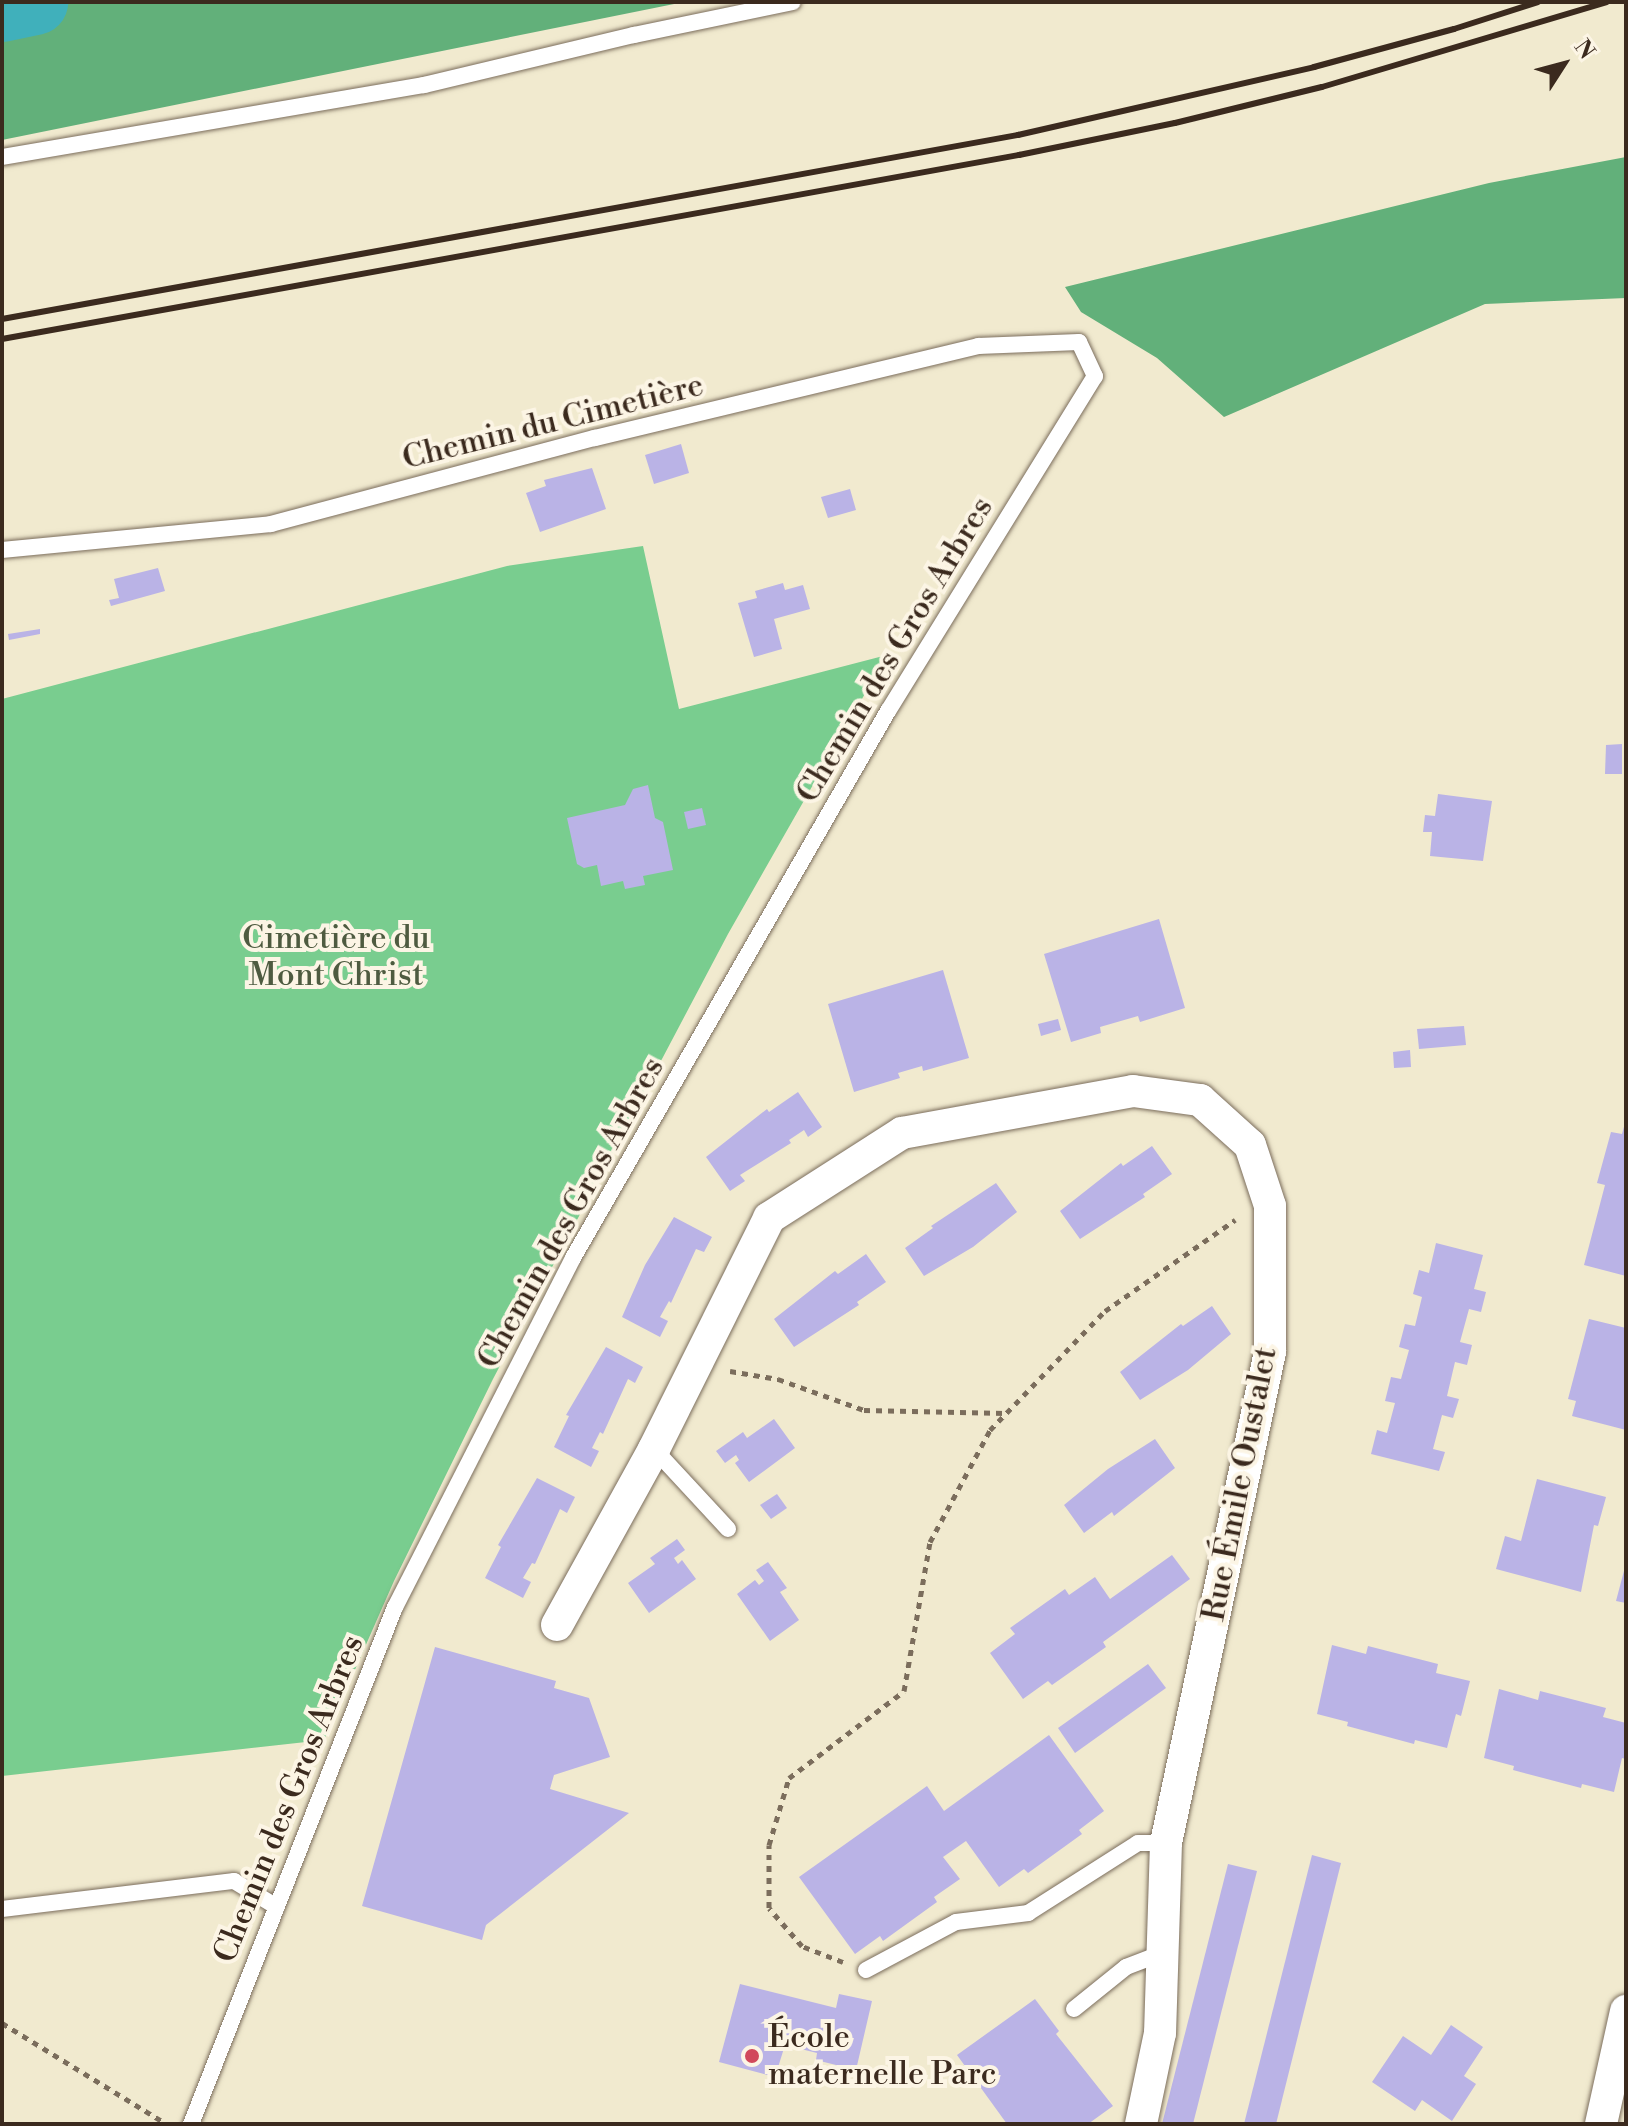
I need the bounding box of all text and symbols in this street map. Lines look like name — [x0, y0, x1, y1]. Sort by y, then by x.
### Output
north arrow — [1524, 24, 1604, 104]
text: N — [1568, 35, 1600, 65]
street label: Chemin du Cimetière — [398, 366, 708, 478]
street label: Chemin des Gros Arbres — [789, 490, 1001, 810]
park label: Cimetière du Mont Christ — [242, 920, 430, 995]
street label: Chemin des Gros Arbres — [469, 1051, 673, 1375]
street label: Rue Émile Oustalet — [1195, 1344, 1285, 1624]
street label: Chemin des Gros Arbres — [206, 1630, 372, 1968]
place label: École maternelle Parc — [768, 2019, 997, 2094]
marker: École maternelle Parc — [743, 2047, 761, 2065]

